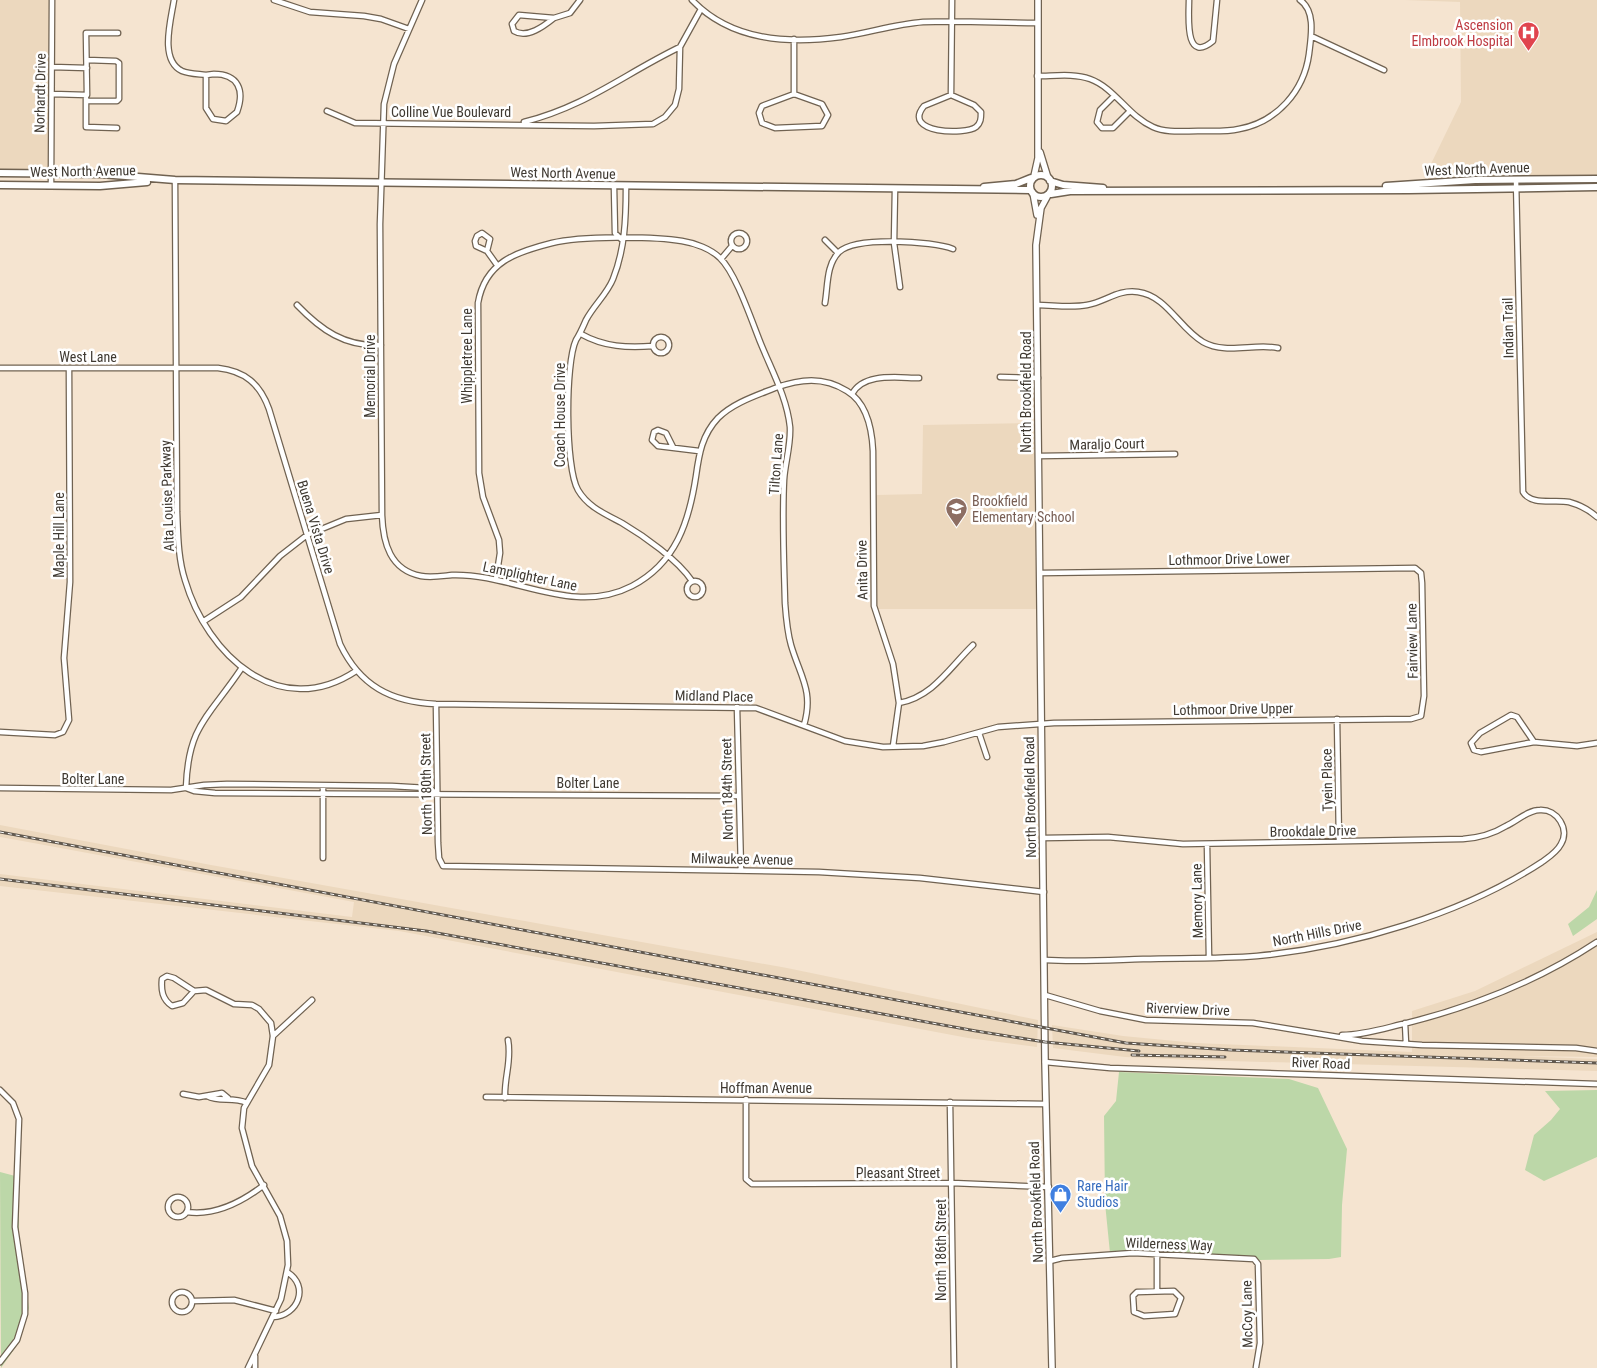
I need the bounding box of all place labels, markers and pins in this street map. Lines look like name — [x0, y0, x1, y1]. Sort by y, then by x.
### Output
place label: Ascension Elmbrook Hospital — [1411, 17, 1513, 49]
hospital icon: Ascension Elmbrook Hospital — [1517, 21, 1541, 52]
place label: Brookfield Elementary School — [972, 493, 1075, 525]
school or university icon: Brookfield Elementary School — [944, 497, 968, 528]
place label: Rare Hair Studios — [1077, 1178, 1128, 1210]
shop icon: Rare Hair Studios — [1049, 1182, 1073, 1213]

